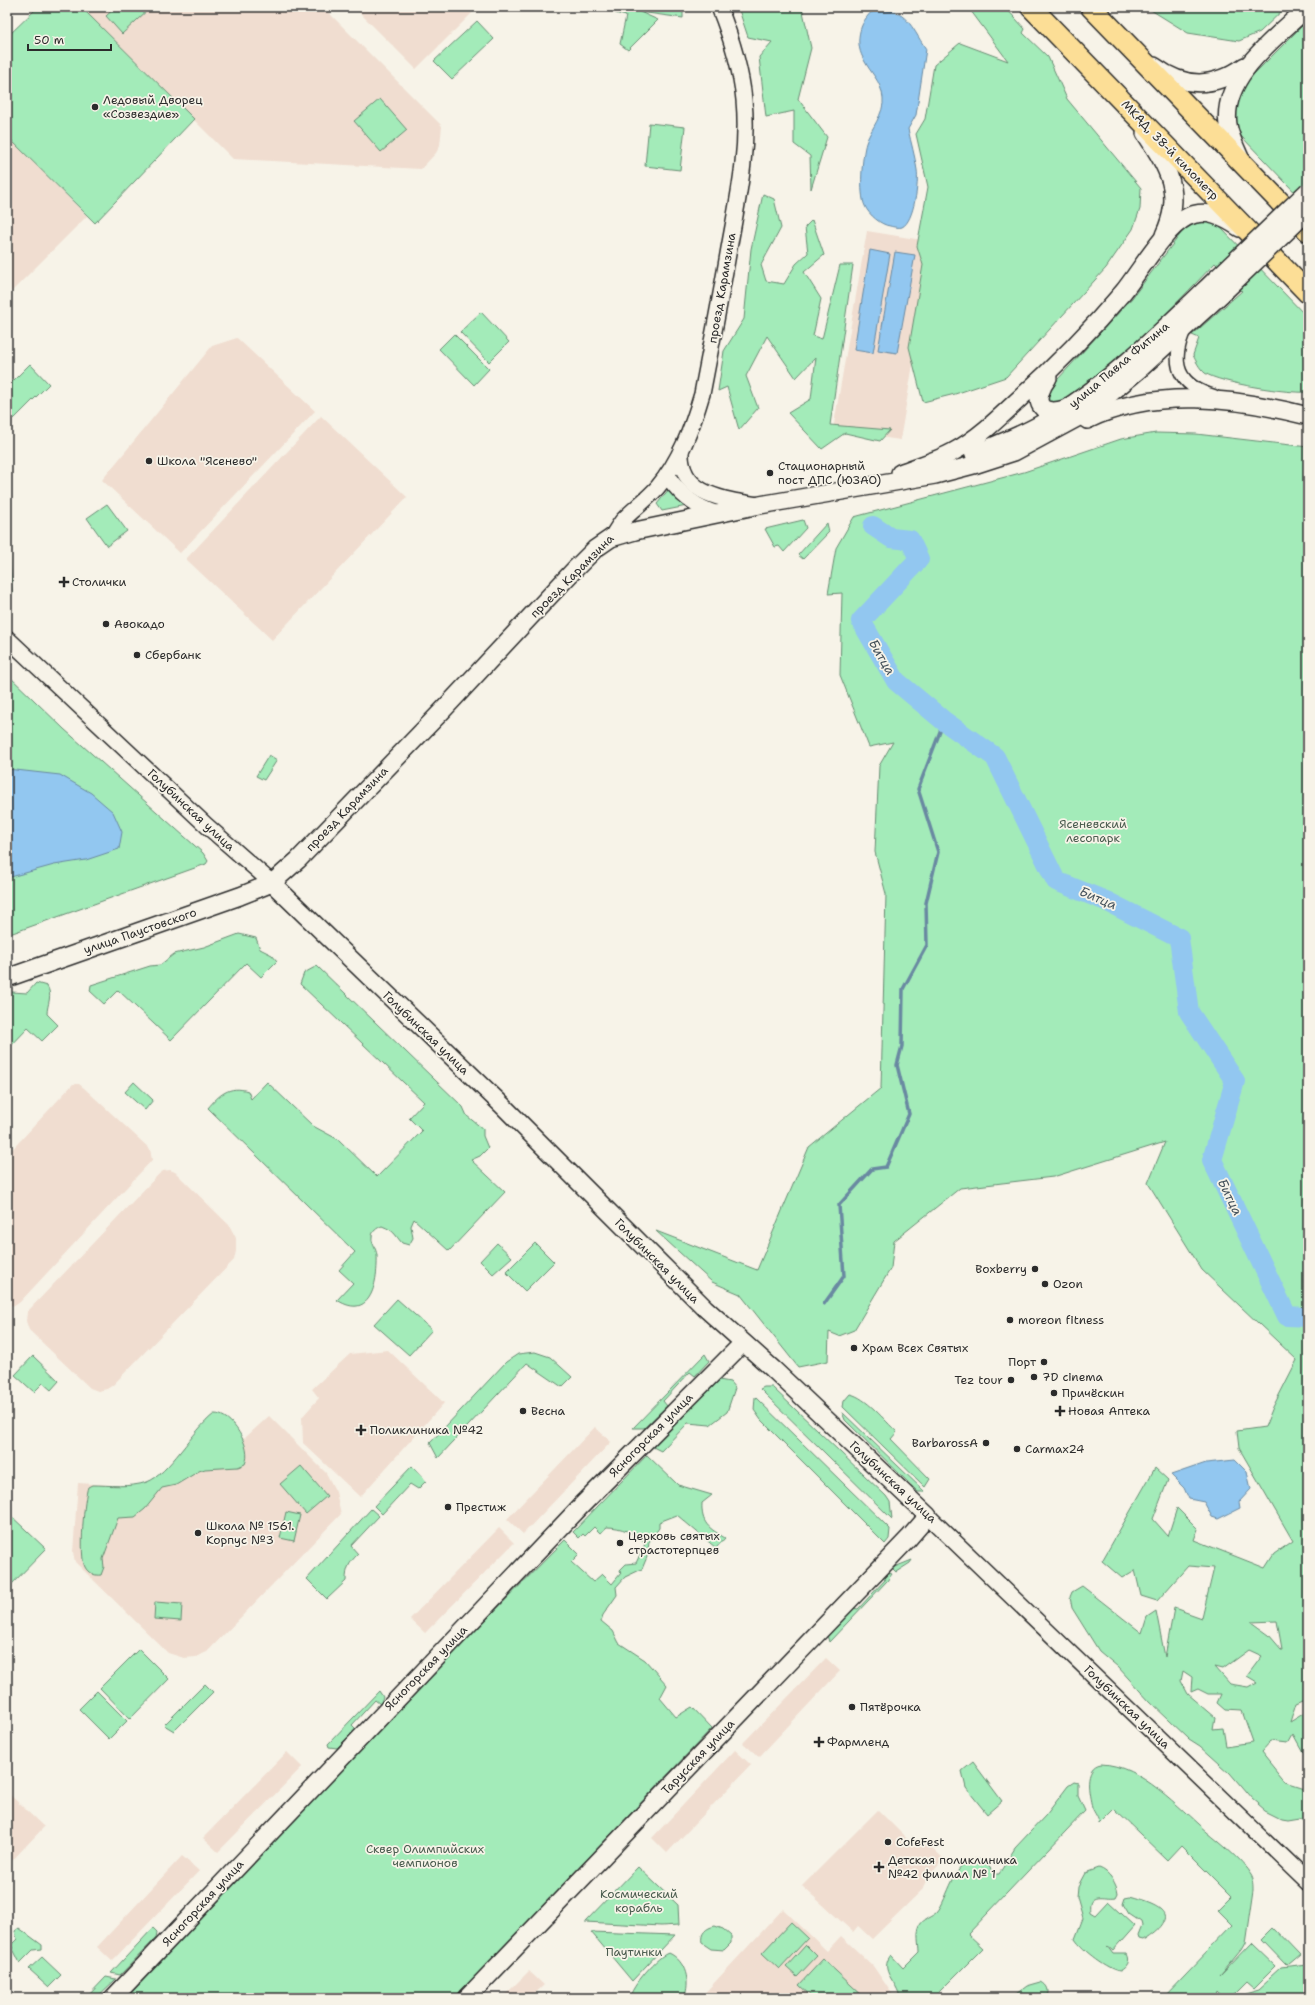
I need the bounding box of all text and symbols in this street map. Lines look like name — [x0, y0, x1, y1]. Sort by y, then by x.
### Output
scale bar — [28, 26, 111, 52]
text: 50 m — [34, 32, 64, 48]
place label: Ледовый Дворец «Созвездие» — [103, 92, 203, 122]
street label: МКАД, 38-й километр — [1118, 96, 1222, 204]
marker: Ледовый Дворец «Созвездие» — [90, 102, 100, 112]
street label: проезд Карамзина — [704, 231, 740, 345]
street label: улица Павла Фитина — [1066, 318, 1173, 412]
place label: Школа "Ясенево" — [157, 453, 257, 469]
marker: Школа "Ясенево" — [144, 456, 154, 466]
place label: Стационарный пост ДПС (ЮЗАО) — [778, 458, 881, 488]
marker: Стационарный пост ДПС (ЮЗАО) — [765, 468, 775, 478]
street label: проезд Карамзина — [527, 530, 618, 621]
place label: Столички — [72, 574, 127, 590]
marker: Столички — [59, 577, 69, 587]
place label: Авокадо — [114, 616, 165, 632]
marker: Авокадо — [101, 619, 111, 629]
water label: Битца — [865, 636, 899, 678]
place label: Сбербанк — [145, 647, 202, 663]
marker: Сбербанк — [132, 650, 142, 660]
street label: проезд Карамзина — [302, 763, 392, 855]
street label: Голубинская улица — [144, 765, 238, 855]
park label: Ясеневский лесопарк — [1059, 816, 1127, 846]
water label: Битца — [1077, 883, 1119, 913]
street label: улица Паустовского — [81, 904, 199, 958]
street label: Голубинская улица — [380, 988, 473, 1079]
water label: Битца — [1214, 1176, 1246, 1218]
street label: Голубинская улица — [611, 1215, 703, 1307]
place label: Boxberry — [975, 1261, 1027, 1277]
marker: Boxberry — [1030, 1264, 1040, 1274]
place label: Ozon — [1053, 1276, 1083, 1292]
marker: Ozon — [1040, 1279, 1050, 1289]
place label: moreon fitness — [1018, 1312, 1104, 1328]
marker: moreon fitness — [1005, 1315, 1015, 1325]
place label: Храм Всех Святых — [862, 1340, 968, 1356]
marker: Храм Всех Святых — [849, 1343, 859, 1353]
place label: Порт — [1008, 1354, 1037, 1370]
marker: Порт — [1039, 1357, 1049, 1367]
place label: 7D cinema — [1042, 1369, 1104, 1385]
place label: Tez tour — [955, 1372, 1003, 1388]
marker: 7D cinema — [1029, 1372, 1039, 1382]
marker: Tez tour — [1006, 1375, 1016, 1385]
place label: Причёскин — [1062, 1385, 1124, 1401]
marker: Причёскин — [1049, 1388, 1059, 1398]
street label: Ясногорская улица — [606, 1389, 697, 1480]
place label: Весна — [531, 1403, 566, 1419]
place label: Новая Аптека — [1068, 1403, 1150, 1419]
marker: Весна — [518, 1406, 528, 1416]
marker: Новая Аптека — [1055, 1406, 1065, 1416]
place label: Поликлиника №42 — [370, 1422, 483, 1438]
marker: Поликлиника №42 — [355, 1424, 367, 1436]
place label: BarbarossA — [912, 1435, 978, 1451]
street label: Голубинская улица — [846, 1437, 940, 1527]
marker: BarbarossA — [981, 1438, 991, 1448]
place label: Carmax24 — [1025, 1441, 1085, 1457]
marker: Carmax24 — [1012, 1444, 1022, 1454]
place label: Престиж — [456, 1499, 506, 1515]
marker: Престиж — [443, 1502, 453, 1512]
place label: Школа № 1561. Корпус №3 — [206, 1518, 294, 1548]
marker: Школа № 1561. Корпус №3 — [193, 1528, 203, 1538]
place label: Церковь святых страстотерпцев — [628, 1528, 720, 1558]
marker: Церковь святых страстотерпцев — [615, 1538, 625, 1548]
street label: Ясногорская улица — [381, 1622, 471, 1714]
street label: Голубинская улица — [1081, 1662, 1174, 1753]
place label: Пятёрочка — [860, 1699, 921, 1715]
marker: Пятёрочка — [847, 1702, 857, 1712]
street label: Тарусская улица — [658, 1715, 739, 1798]
place label: Фармленд — [827, 1734, 889, 1750]
marker: Фармленд — [814, 1737, 824, 1747]
place label: CofeFest — [896, 1834, 944, 1850]
marker: CofeFest — [883, 1837, 893, 1847]
park label: Сквер Олимпийских чемпионов — [366, 1841, 484, 1871]
place label: Детская поликлиника №42 филиал № 1 — [888, 1852, 1018, 1882]
street label: Ясногорская улица — [159, 1856, 248, 1950]
marker: Детская поликлиника №42 филиал № 1 — [873, 1861, 885, 1873]
park label: Космический корабль — [600, 1886, 678, 1916]
park label: Паутинки — [606, 1944, 662, 1960]

